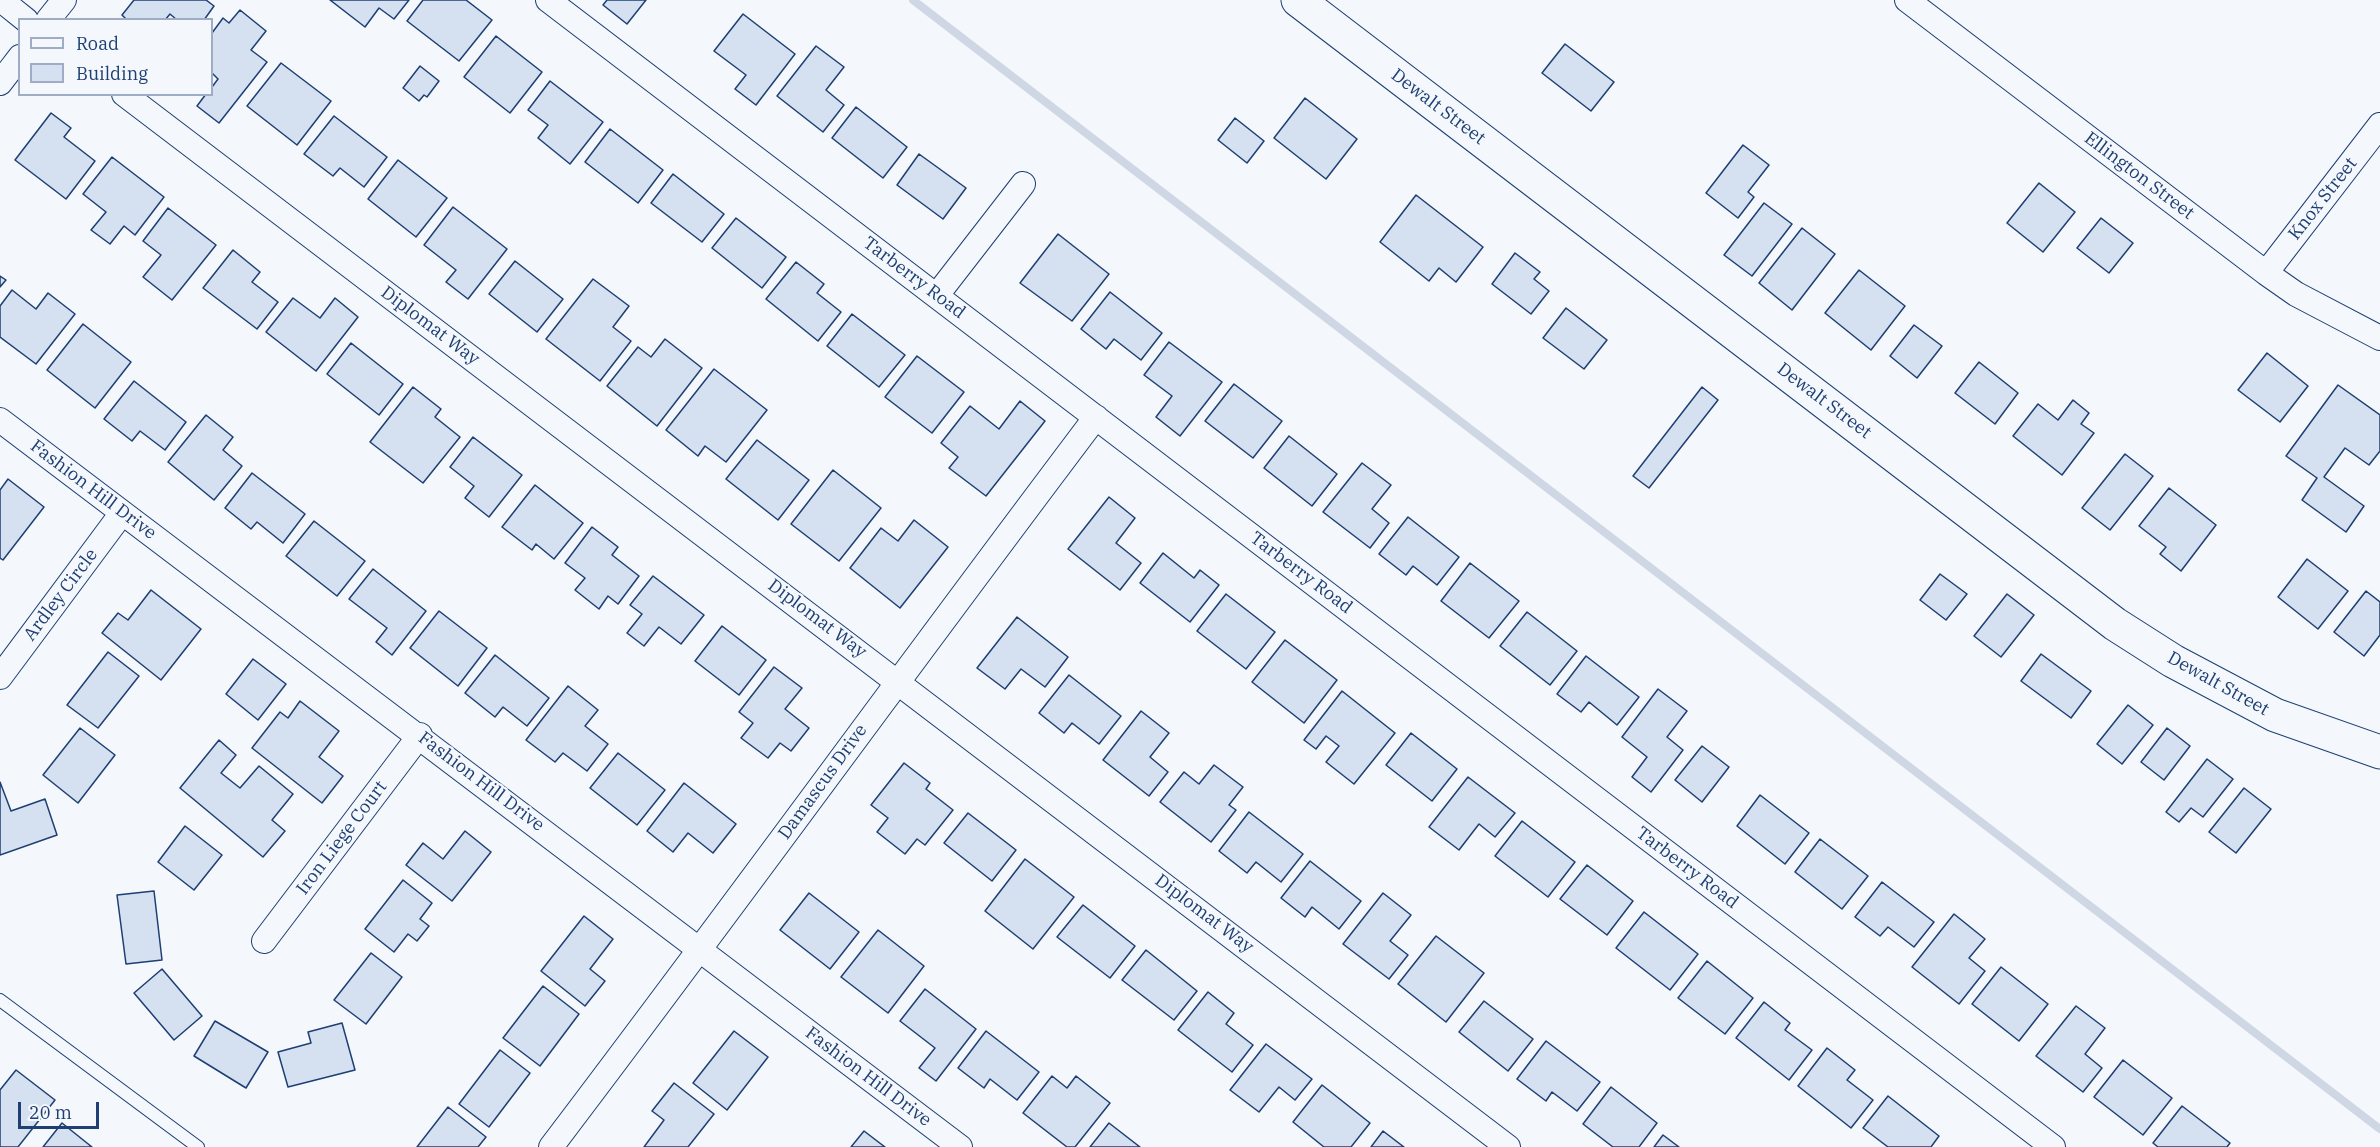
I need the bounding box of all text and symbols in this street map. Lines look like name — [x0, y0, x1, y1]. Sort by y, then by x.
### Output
legend — [18, 18, 213, 96]
text: Road — [76, 32, 119, 55]
text: Building — [76, 62, 148, 85]
street label: Dewalt Street — [1387, 65, 1489, 149]
street label: Ellington Street — [2080, 128, 2198, 224]
street label: Knox Street — [2284, 153, 2362, 245]
street label: Tarberry Road — [859, 232, 969, 324]
street label: Diplomat Way — [376, 282, 484, 370]
street label: Dewalt Street — [1773, 359, 1875, 443]
street label: Fashion Hill Drive — [26, 436, 160, 544]
street label: Tarberry Road — [1246, 527, 1356, 619]
street label: Ardley Circle — [19, 545, 103, 645]
street label: Diplomat Way — [763, 575, 871, 663]
street label: Dewalt Street — [2164, 647, 2272, 721]
street label: Damascus Drive — [774, 720, 872, 844]
street label: Fashion Hill Drive — [414, 728, 548, 836]
street label: Iron Liege Court — [292, 777, 392, 899]
street label: Tarberry Road — [1632, 822, 1742, 914]
street label: Diplomat Way — [1150, 870, 1258, 958]
street label: Fashion Hill Drive — [801, 1023, 935, 1131]
scale bar — [21, 1090, 102, 1128]
text: 20 m — [29, 1101, 72, 1124]

